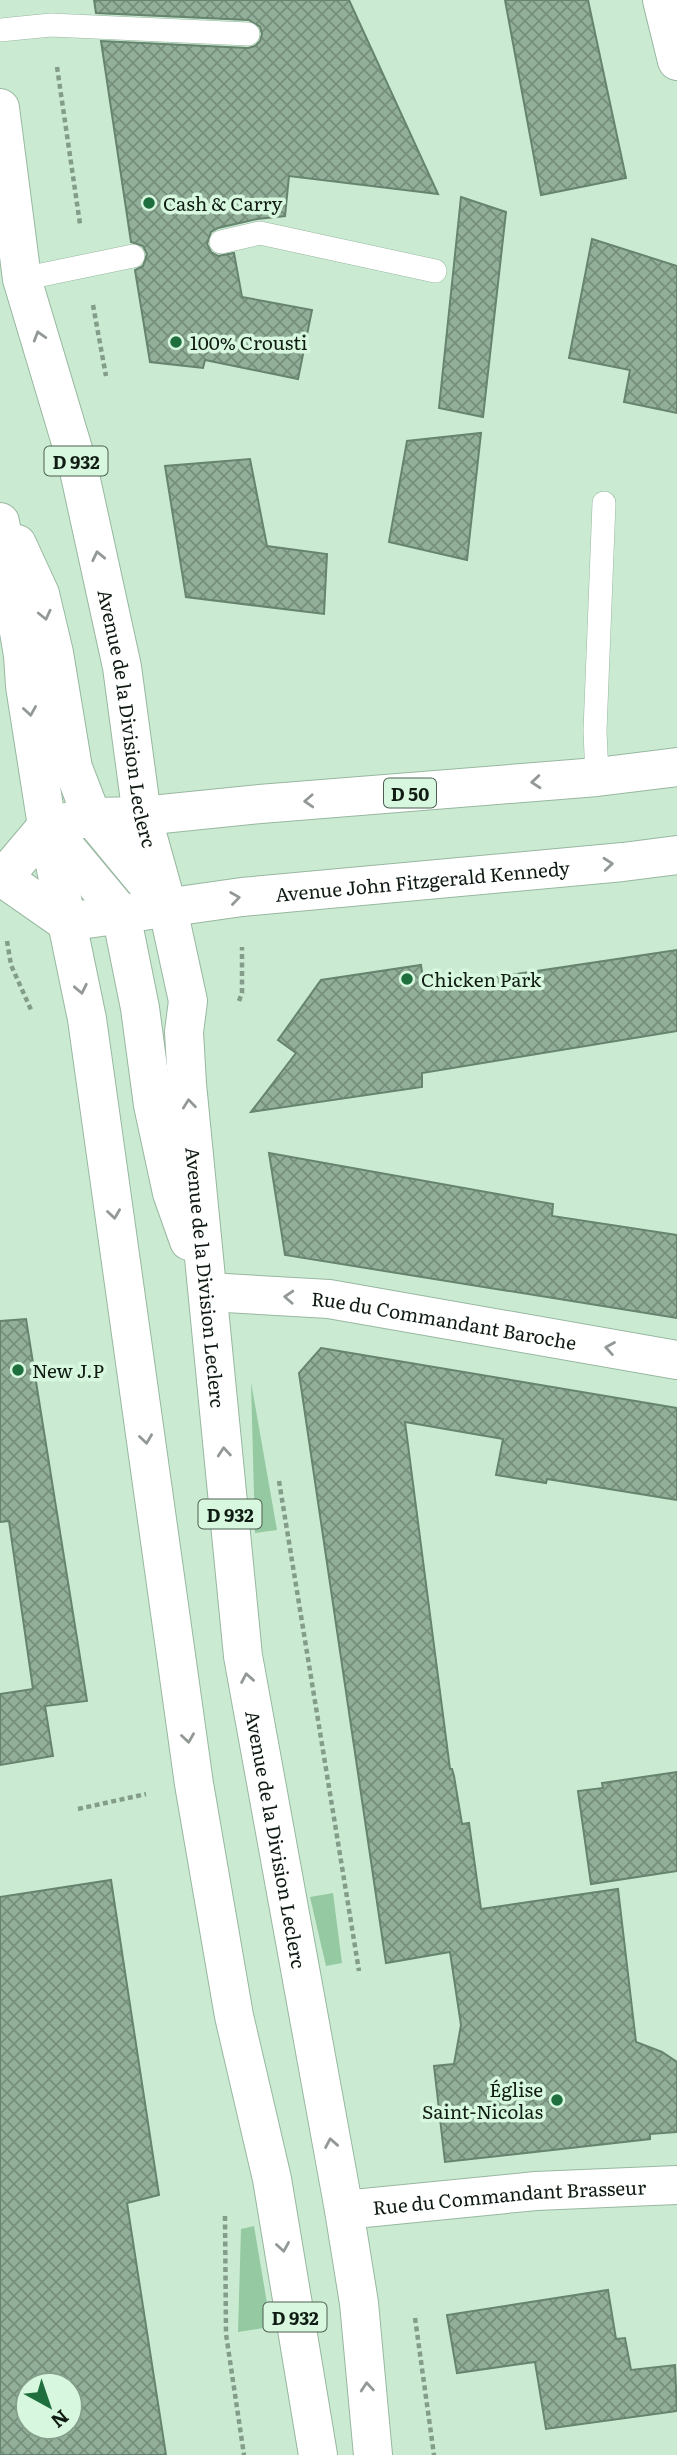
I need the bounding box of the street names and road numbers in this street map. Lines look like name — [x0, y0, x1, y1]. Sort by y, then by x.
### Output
road number: D 932 — [44, 447, 108, 476]
street label: Avenue de la Division Leclerc — [91, 587, 164, 851]
road number: D 50 — [384, 778, 436, 808]
street label: Avenue John Fitzgerald Kennedy — [274, 853, 571, 908]
street label: Avenue de la Division Leclerc — [179, 1146, 233, 1409]
street label: Rue du Commandant Baroche — [311, 1284, 579, 1356]
road number: D 932 — [198, 1499, 262, 1528]
street label: Avenue de la Division Leclerc — [239, 1708, 314, 1971]
street label: Rue du Commandant Brasseur — [371, 2172, 647, 2221]
road number: D 932 — [264, 2302, 326, 2332]

